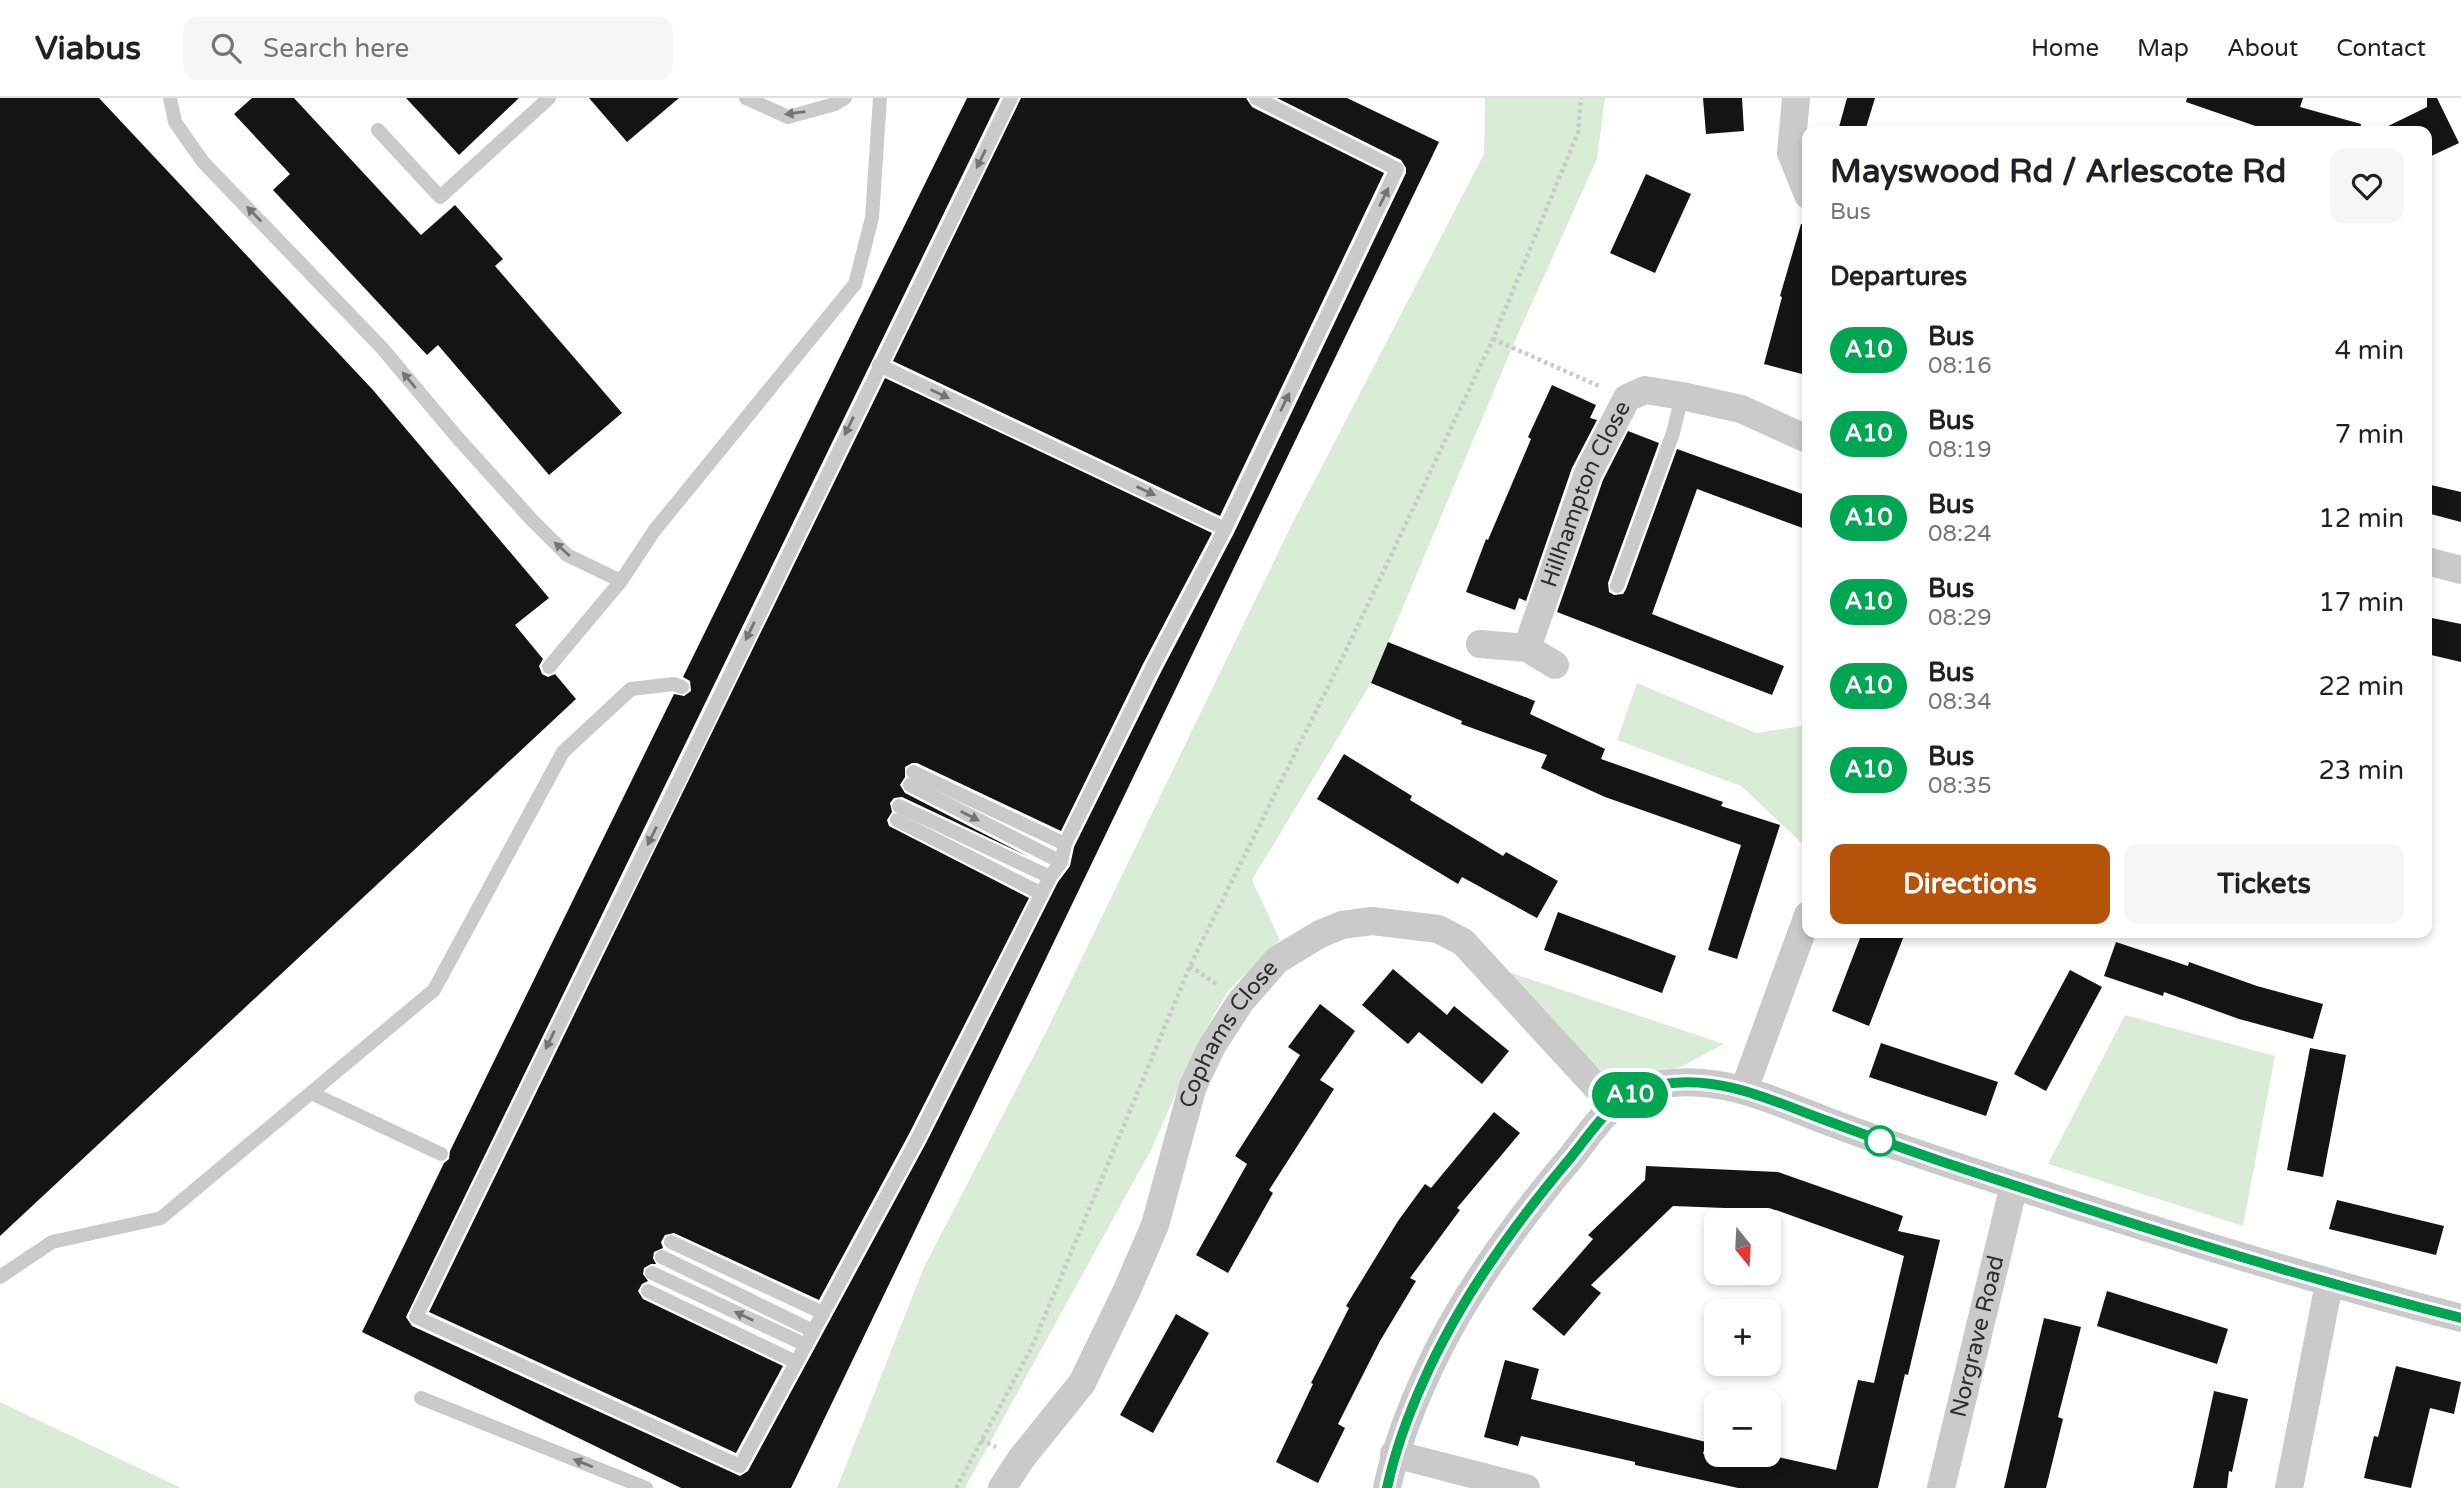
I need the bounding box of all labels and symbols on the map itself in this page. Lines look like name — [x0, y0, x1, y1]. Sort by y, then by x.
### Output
one-way arrow — [784, 108, 806, 119]
one-way arrow — [975, 149, 986, 169]
one-way arrow — [1378, 187, 1389, 207]
one-way arrow — [246, 206, 262, 223]
one-way arrow — [402, 372, 417, 389]
one-way arrow — [930, 389, 951, 400]
one-way arrow — [1280, 392, 1291, 412]
street label: Hillhampton Close — [1535, 396, 1637, 591]
one-way arrow — [844, 416, 855, 436]
one-way arrow — [1136, 486, 1156, 497]
one-way arrow — [553, 541, 571, 557]
one-way arrow — [745, 621, 756, 641]
one-way arrow — [961, 809, 981, 821]
one-way arrow — [646, 826, 658, 846]
street label: Cophams Close — [1174, 955, 1284, 1111]
one-way arrow — [545, 1030, 556, 1050]
line badge: A10 — [1590, 1072, 1670, 1118]
unlabelled marker — [1865, 1126, 1895, 1156]
north arrow — [1704, 1208, 1782, 1284]
street label: Norgrave Road — [1945, 1253, 2011, 1420]
one-way arrow — [734, 1310, 754, 1322]
one-way arrow — [572, 1457, 593, 1468]

